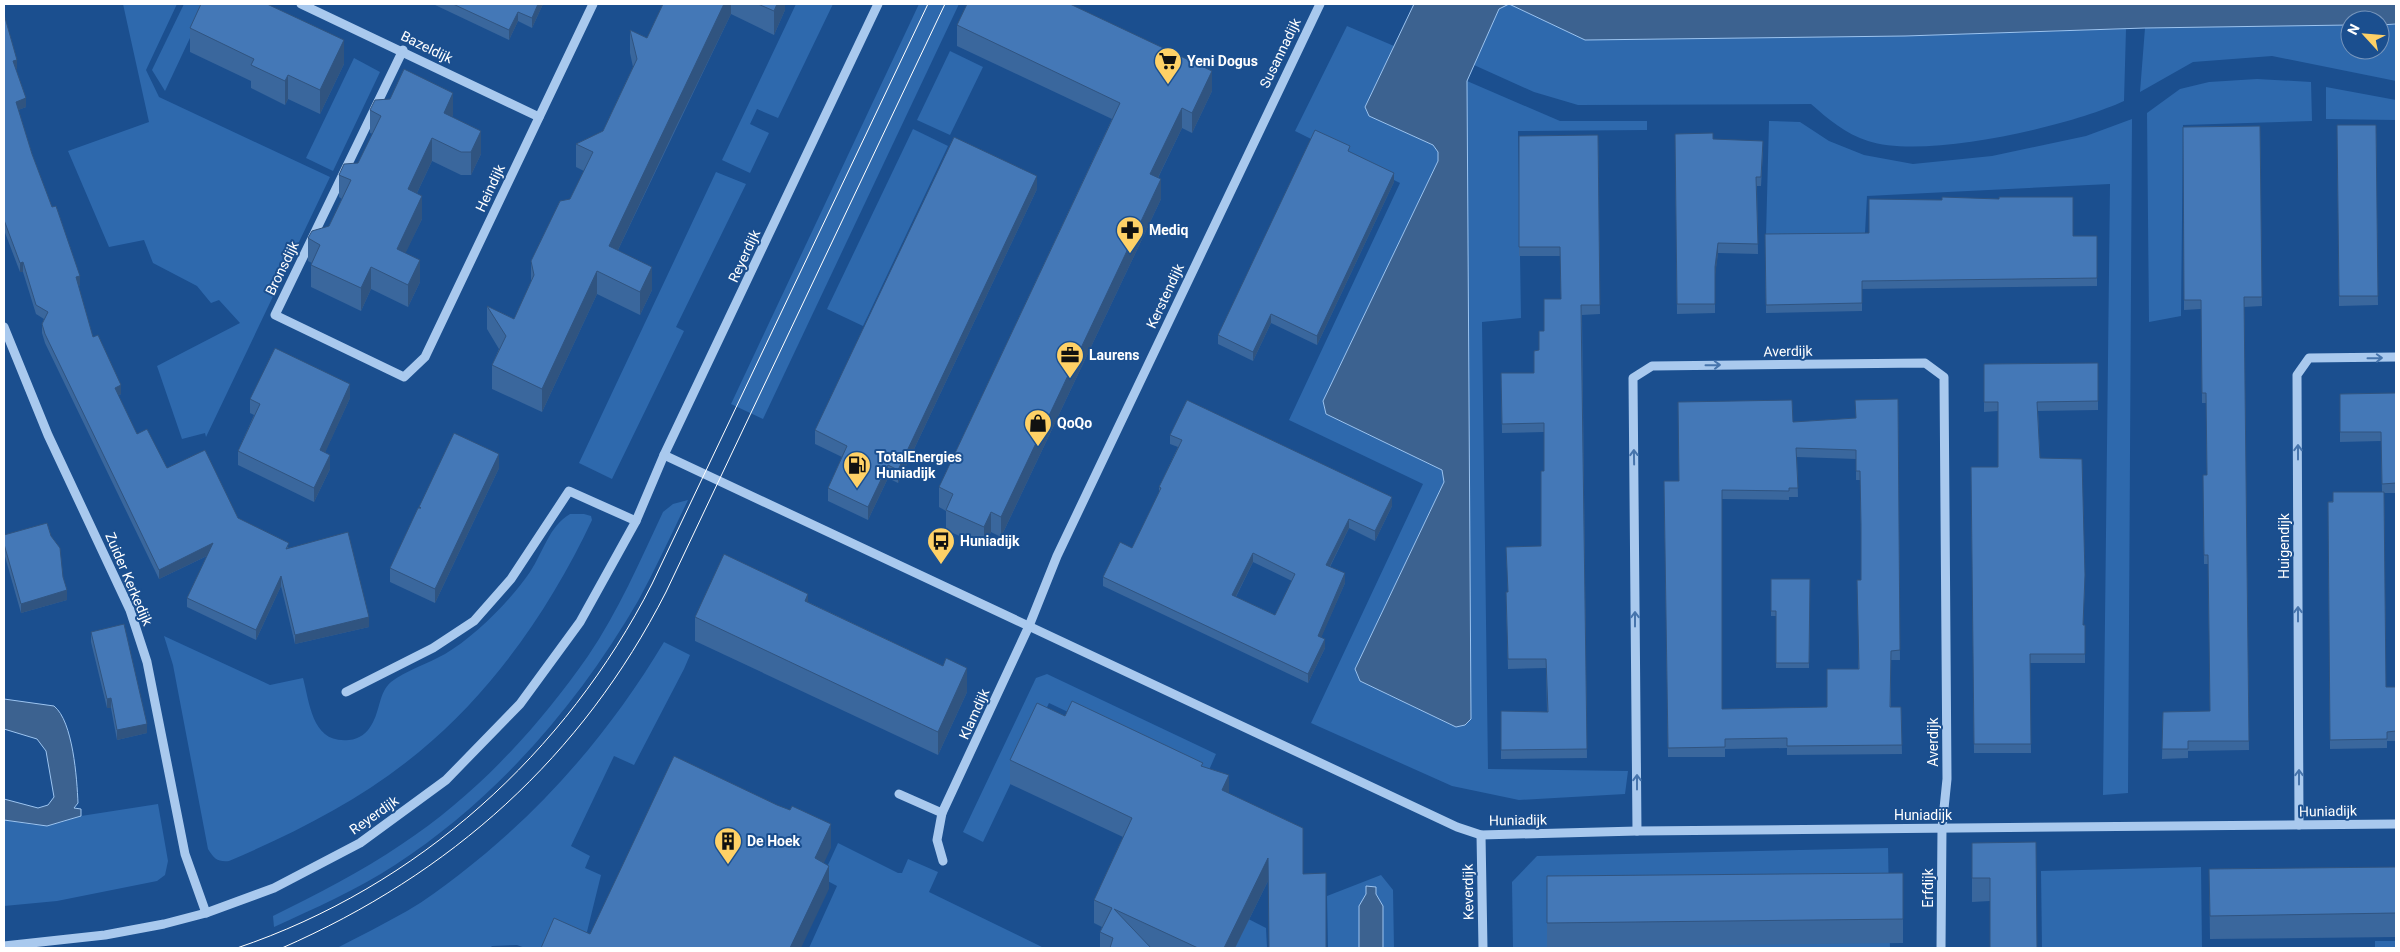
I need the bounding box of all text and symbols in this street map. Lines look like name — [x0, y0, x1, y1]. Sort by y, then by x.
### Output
north arrow — [2340, 10, 2390, 60]
street label: Susannadijk — [1256, 15, 1304, 91]
text: N — [2344, 21, 2363, 37]
street label: Bazeldijk — [398, 28, 456, 67]
supermarket icon: Yeni Dogus — [1153, 46, 1183, 85]
place label: Yeni Dogus — [1187, 53, 1258, 69]
street label: Heindijk — [472, 161, 508, 214]
pharmacy icon: Mediq — [1115, 215, 1145, 254]
place label: Mediq — [1149, 222, 1188, 238]
street label: Reyerdijk — [725, 226, 764, 285]
street label: Bronsdijk — [262, 238, 302, 298]
street label: Kerstendijk — [1143, 260, 1187, 331]
office icon: Laurens — [1055, 340, 1085, 379]
street label: Averdijk — [1763, 343, 1814, 359]
place label: Laurens — [1089, 347, 1140, 363]
one-way arrow — [2366, 353, 2382, 362]
one-way arrow — [1704, 360, 1721, 370]
shop icon: QoQo — [1023, 408, 1053, 447]
place label: QoQo — [1057, 415, 1092, 431]
one-way arrow — [2293, 444, 2303, 460]
place label: TotalEnergies Huniadijk — [876, 449, 962, 481]
one-way arrow — [1629, 449, 1639, 466]
fuel station icon: TotalEnergies Huniadijk — [842, 450, 872, 489]
street label: Huigendijk — [2276, 512, 2292, 579]
bus stop icon: Huniadijk — [926, 526, 956, 565]
street label: Zuider Kerkedijk — [102, 530, 156, 629]
place label: Huniadijk — [960, 533, 1020, 549]
one-way arrow — [2293, 606, 2303, 622]
one-way arrow — [1631, 612, 1640, 628]
street label: Klamdijk — [956, 685, 993, 742]
street label: Averdijk — [1925, 716, 1941, 767]
one-way arrow — [2294, 769, 2304, 785]
one-way arrow — [1632, 774, 1642, 790]
street label: Reyerdijk — [346, 792, 402, 838]
street label: Huniadijk — [2299, 802, 2358, 820]
street label: Huniadijk — [1894, 807, 1953, 823]
street label: Huniadijk — [1489, 811, 1548, 829]
building icon: De Hoek — [713, 826, 743, 865]
place label: De Hoek — [747, 833, 800, 849]
street label: Keverdijk — [1459, 863, 1476, 920]
street label: Erfdijk — [1920, 867, 1936, 908]

